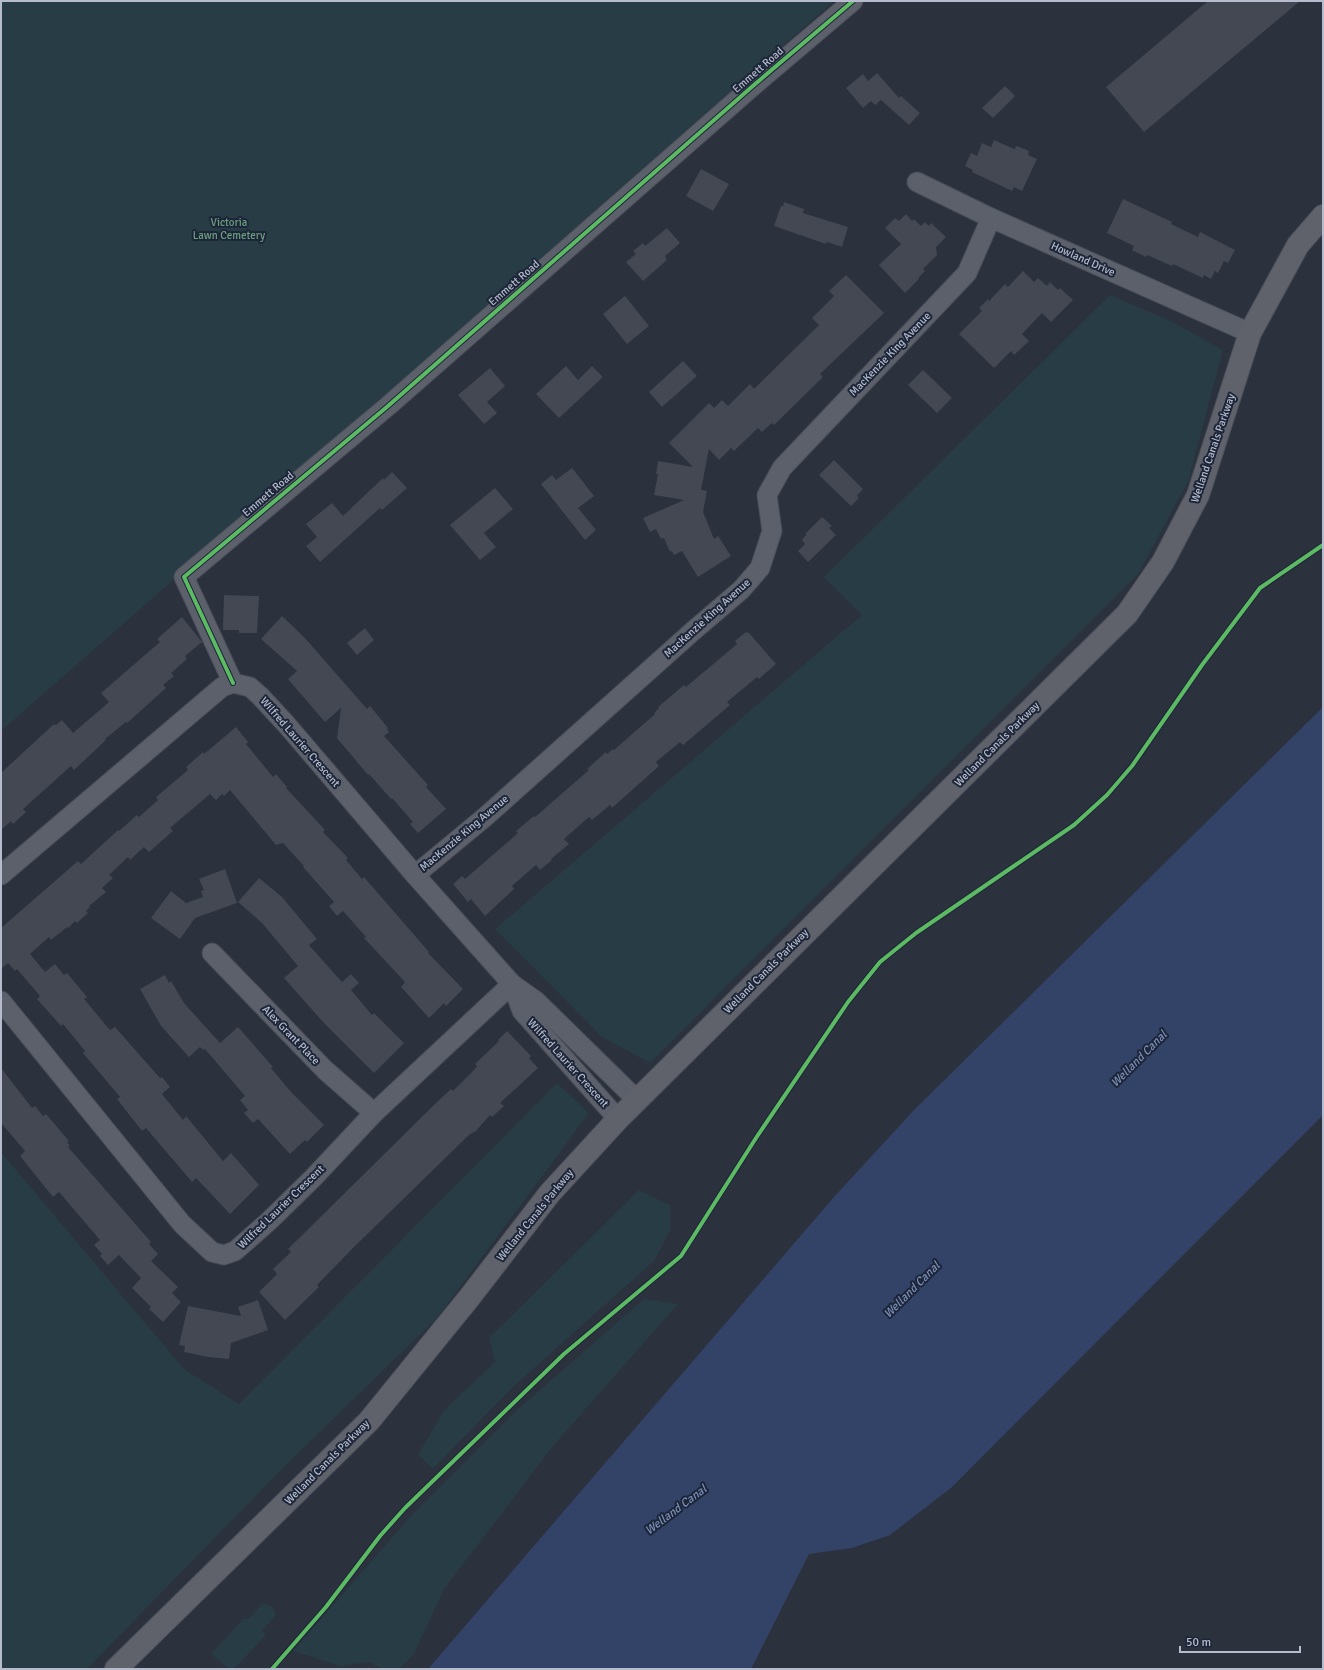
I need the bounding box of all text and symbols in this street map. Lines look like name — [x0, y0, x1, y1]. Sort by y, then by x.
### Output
street label: Emmett Road — [730, 44, 786, 96]
park label: Victoria Lawn Cemetery — [193, 216, 266, 242]
street label: Howland Drive — [1049, 239, 1117, 279]
street label: Emmett Road — [486, 257, 542, 309]
street label: MacKenzie King Avenue — [847, 309, 933, 399]
street label: Welland Canals Parkway — [1188, 391, 1238, 504]
street label: Emmett Road — [240, 469, 296, 519]
street label: MacKenzie King Avenue — [661, 576, 753, 660]
street label: Wilfred Laurier Crescent — [257, 694, 343, 790]
street label: Welland Canals Parkway — [952, 698, 1043, 789]
street label: MacKenzie King Avenue — [417, 792, 511, 874]
street label: Welland Canals Parkway — [721, 925, 812, 1016]
street label: Alex Grant Place — [259, 1003, 323, 1067]
street label: Wilfred Laurier Crescent — [525, 1016, 611, 1110]
water label: Welland Canal — [1108, 1027, 1171, 1090]
street label: Wilfred Laurier Crescent — [235, 1162, 327, 1252]
street label: Welland Canals Parkway — [494, 1166, 577, 1264]
water label: Welland Canal — [881, 1258, 944, 1321]
street label: Welland Canals Parkway — [282, 1416, 373, 1507]
water label: Welland Canal — [642, 1481, 711, 1538]
scale bar — [1180, 1628, 1300, 1654]
text: 50 m — [1186, 1635, 1211, 1650]

